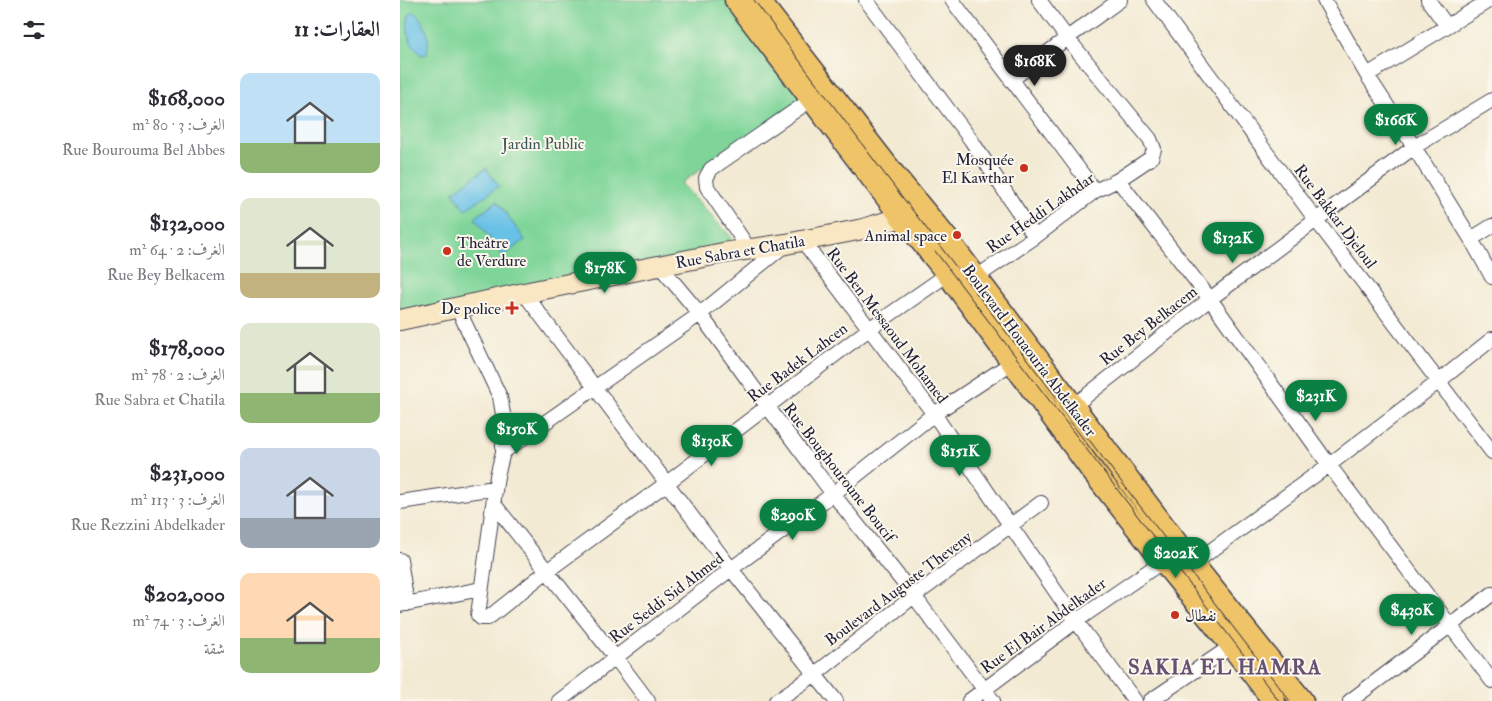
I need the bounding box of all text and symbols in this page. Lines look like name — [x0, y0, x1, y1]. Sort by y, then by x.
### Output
icon: filters — [20, 16, 48, 44]
text: العقارات: 11 — [294, 16, 380, 43]
pin: $168K — [1000, 44, 1070, 87]
text: $168K — [1014, 51, 1056, 71]
text: $168,000 — [148, 85, 225, 112]
icon: home — [280, 93, 340, 153]
pin: $166K — [1361, 104, 1431, 146]
text: $166K — [1375, 110, 1417, 130]
text: الغرف: 3 · 80 m² — [132, 115, 225, 135]
park label: Jardin Public — [501, 134, 585, 155]
text: Rue Bourouma Bel Abbes — [62, 140, 225, 160]
place label: Mosquée El Kawthar — [941, 150, 1014, 188]
street label: Rue Bakkar Djeloul — [1290, 161, 1381, 273]
marker: Mosquée El Kawthar — [1018, 162, 1030, 174]
street label: Rue Heddi Lakhdar — [983, 168, 1098, 257]
text: $132,000 — [150, 210, 225, 237]
icon: home — [280, 218, 340, 278]
pin: $132K — [1198, 222, 1268, 264]
place label: Animal space — [864, 226, 947, 247]
text: $132K — [1213, 228, 1253, 248]
marker: Animal space — [951, 229, 963, 241]
street label: Rue Sabra et Chatila — [674, 231, 807, 273]
place label: Theâtre de Verdure — [457, 233, 527, 271]
text: الغرف: 2 · 64 m² — [129, 240, 225, 260]
street label: Rue Ben Messaoud Mohamed — [822, 244, 952, 407]
marker: Theâtre de Verdure — [441, 245, 453, 257]
pin: $178K — [570, 252, 640, 294]
text: $178K — [585, 258, 625, 278]
street label: Boulevard Houaouria Abdelkader — [958, 260, 1101, 441]
text: Rue Bey Belkacem — [107, 265, 225, 285]
street label: Rue Bey Belkacem — [1096, 281, 1202, 370]
place label: De police — [441, 299, 501, 320]
marker: De police — [505, 301, 519, 315]
street label: Rue Badek Lahcen — [744, 319, 852, 407]
text: $178,000 — [149, 335, 225, 362]
icon: home — [280, 343, 340, 403]
text: الغرف: 2 · 78 m² — [131, 365, 225, 385]
pin: $231K — [1281, 380, 1351, 422]
text: $231K — [1296, 386, 1336, 406]
text: Rue Sabra et Chatila — [94, 390, 225, 410]
street label: Rue Boughouroune Boucif — [779, 399, 901, 548]
pin: $150K — [482, 412, 552, 455]
text: $150K — [497, 419, 538, 439]
pin: $130K — [677, 424, 747, 467]
text: $130K — [692, 431, 732, 451]
pin: $151K — [925, 434, 995, 477]
text: $151K — [941, 441, 979, 461]
text: $231,000 — [150, 460, 225, 487]
icon: home — [280, 468, 340, 528]
text: الغرف: 3 · 113 m² — [130, 490, 225, 510]
pin: $290K — [758, 498, 828, 541]
text: $290K — [771, 505, 815, 525]
text: Rue Rezzini Abdelkader — [70, 515, 225, 535]
street label: Boulevard Auguste Theveny — [821, 526, 977, 651]
pin: $202K — [1141, 536, 1211, 579]
text: $202K — [1154, 543, 1198, 563]
street label: Rue Seddi Sid Ahmed — [605, 548, 728, 647]
street label: Rue El Bair Abdelkader — [977, 573, 1110, 678]
text: $202,000 — [144, 581, 225, 608]
icon: home — [280, 593, 340, 653]
pin: $430K — [1377, 594, 1447, 636]
text: $430K — [1390, 600, 1434, 620]
place label: نفطال — [1185, 606, 1216, 626]
marker: نفطال — [1169, 609, 1181, 621]
text: الغرف: 3 · 74 m² — [132, 611, 225, 631]
text: شقة — [204, 639, 225, 659]
district label: SAKIA EL HAMRA — [1128, 654, 1322, 681]

